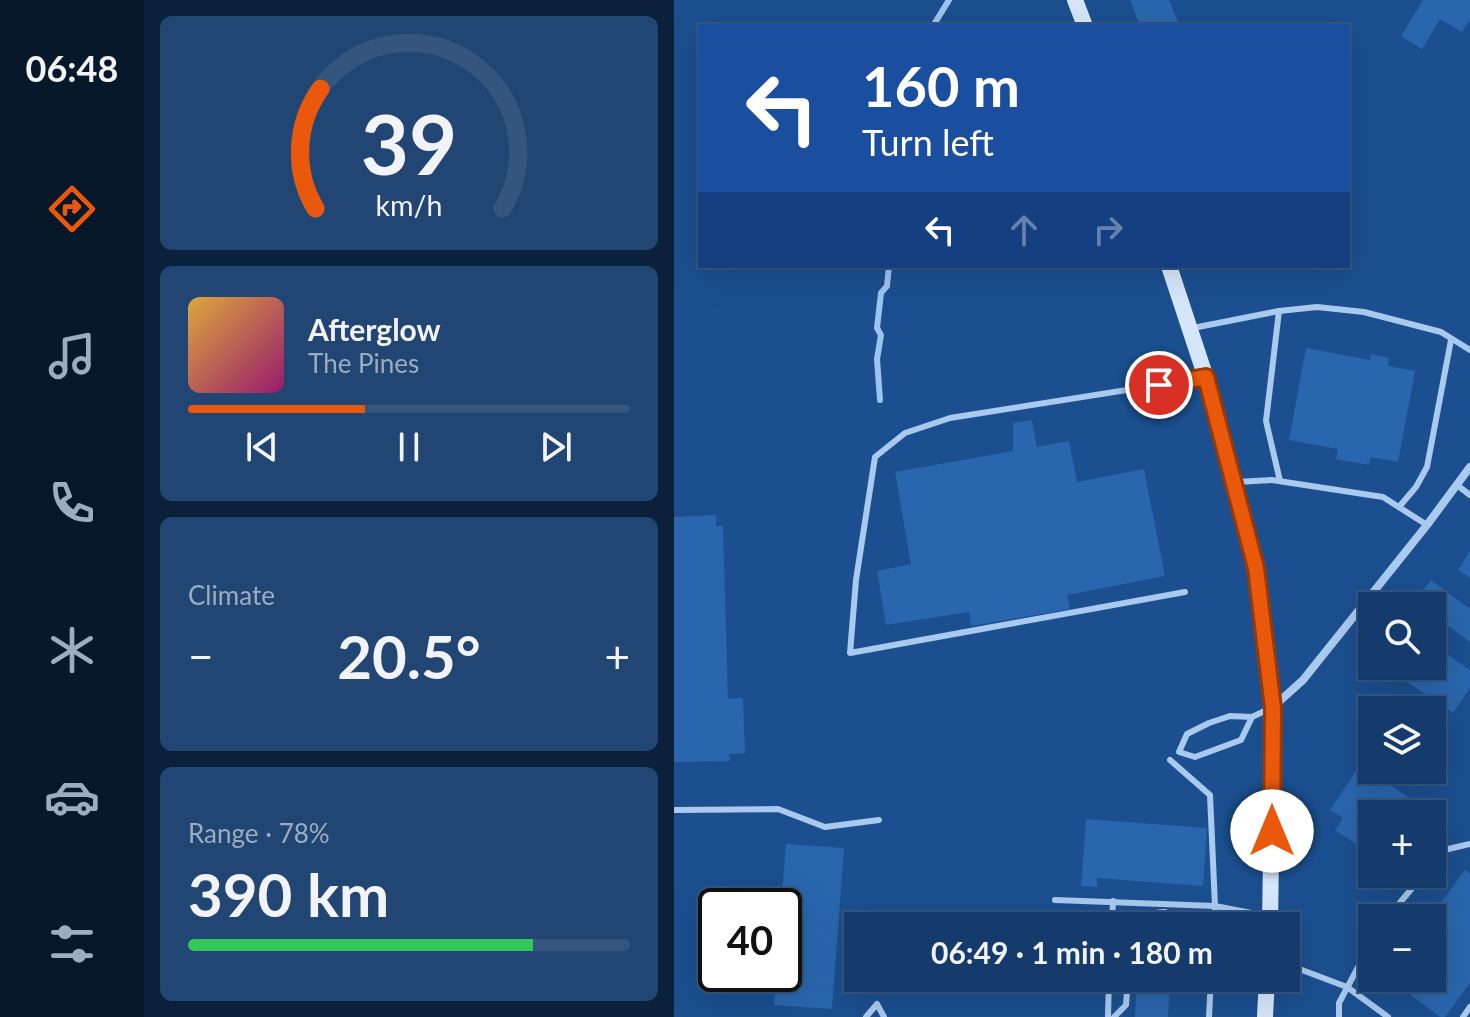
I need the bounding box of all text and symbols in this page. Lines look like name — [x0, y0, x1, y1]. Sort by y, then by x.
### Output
text: 06:48 — [26, 46, 118, 90]
text: 160 m — [862, 52, 1020, 119]
icon: left — [730, 56, 834, 160]
text: 39 — [361, 93, 457, 193]
text: Turn left — [862, 120, 994, 164]
icon: directions — [44, 181, 100, 237]
text: km/h — [376, 188, 442, 222]
icon: left — [918, 208, 962, 252]
icon: ahead — [1002, 208, 1046, 252]
icon: right — [1086, 208, 1130, 252]
text: Afterglow — [308, 311, 441, 347]
icon: music — [44, 328, 100, 384]
text: The Pines — [308, 347, 419, 379]
pin — [1125, 351, 1193, 419]
icon: arrive — [1137, 363, 1181, 407]
icon: previous — [240, 425, 284, 469]
icon: pause — [387, 425, 431, 469]
icon: next — [534, 425, 578, 469]
icon: phone — [44, 475, 100, 531]
text: Climate — [188, 579, 275, 611]
map controls — [1358, 592, 1446, 992]
button: search — [1358, 592, 1446, 680]
text: 20.5° — [337, 620, 481, 692]
icon: climate — [44, 622, 100, 678]
text: − — [188, 630, 214, 682]
text: + — [604, 630, 630, 682]
button: layers — [1358, 696, 1446, 784]
icon: car — [44, 769, 100, 825]
position arrow — [1230, 789, 1314, 873]
button: + — [1358, 800, 1446, 888]
text: Range · 78% — [188, 817, 330, 849]
text: 390 km — [188, 858, 389, 930]
speed limit sign: 40 — [698, 888, 802, 992]
button: − — [1358, 904, 1446, 992]
icon: filters — [44, 916, 100, 972]
text: 06:49 · 1 min · 180 m — [931, 934, 1213, 970]

